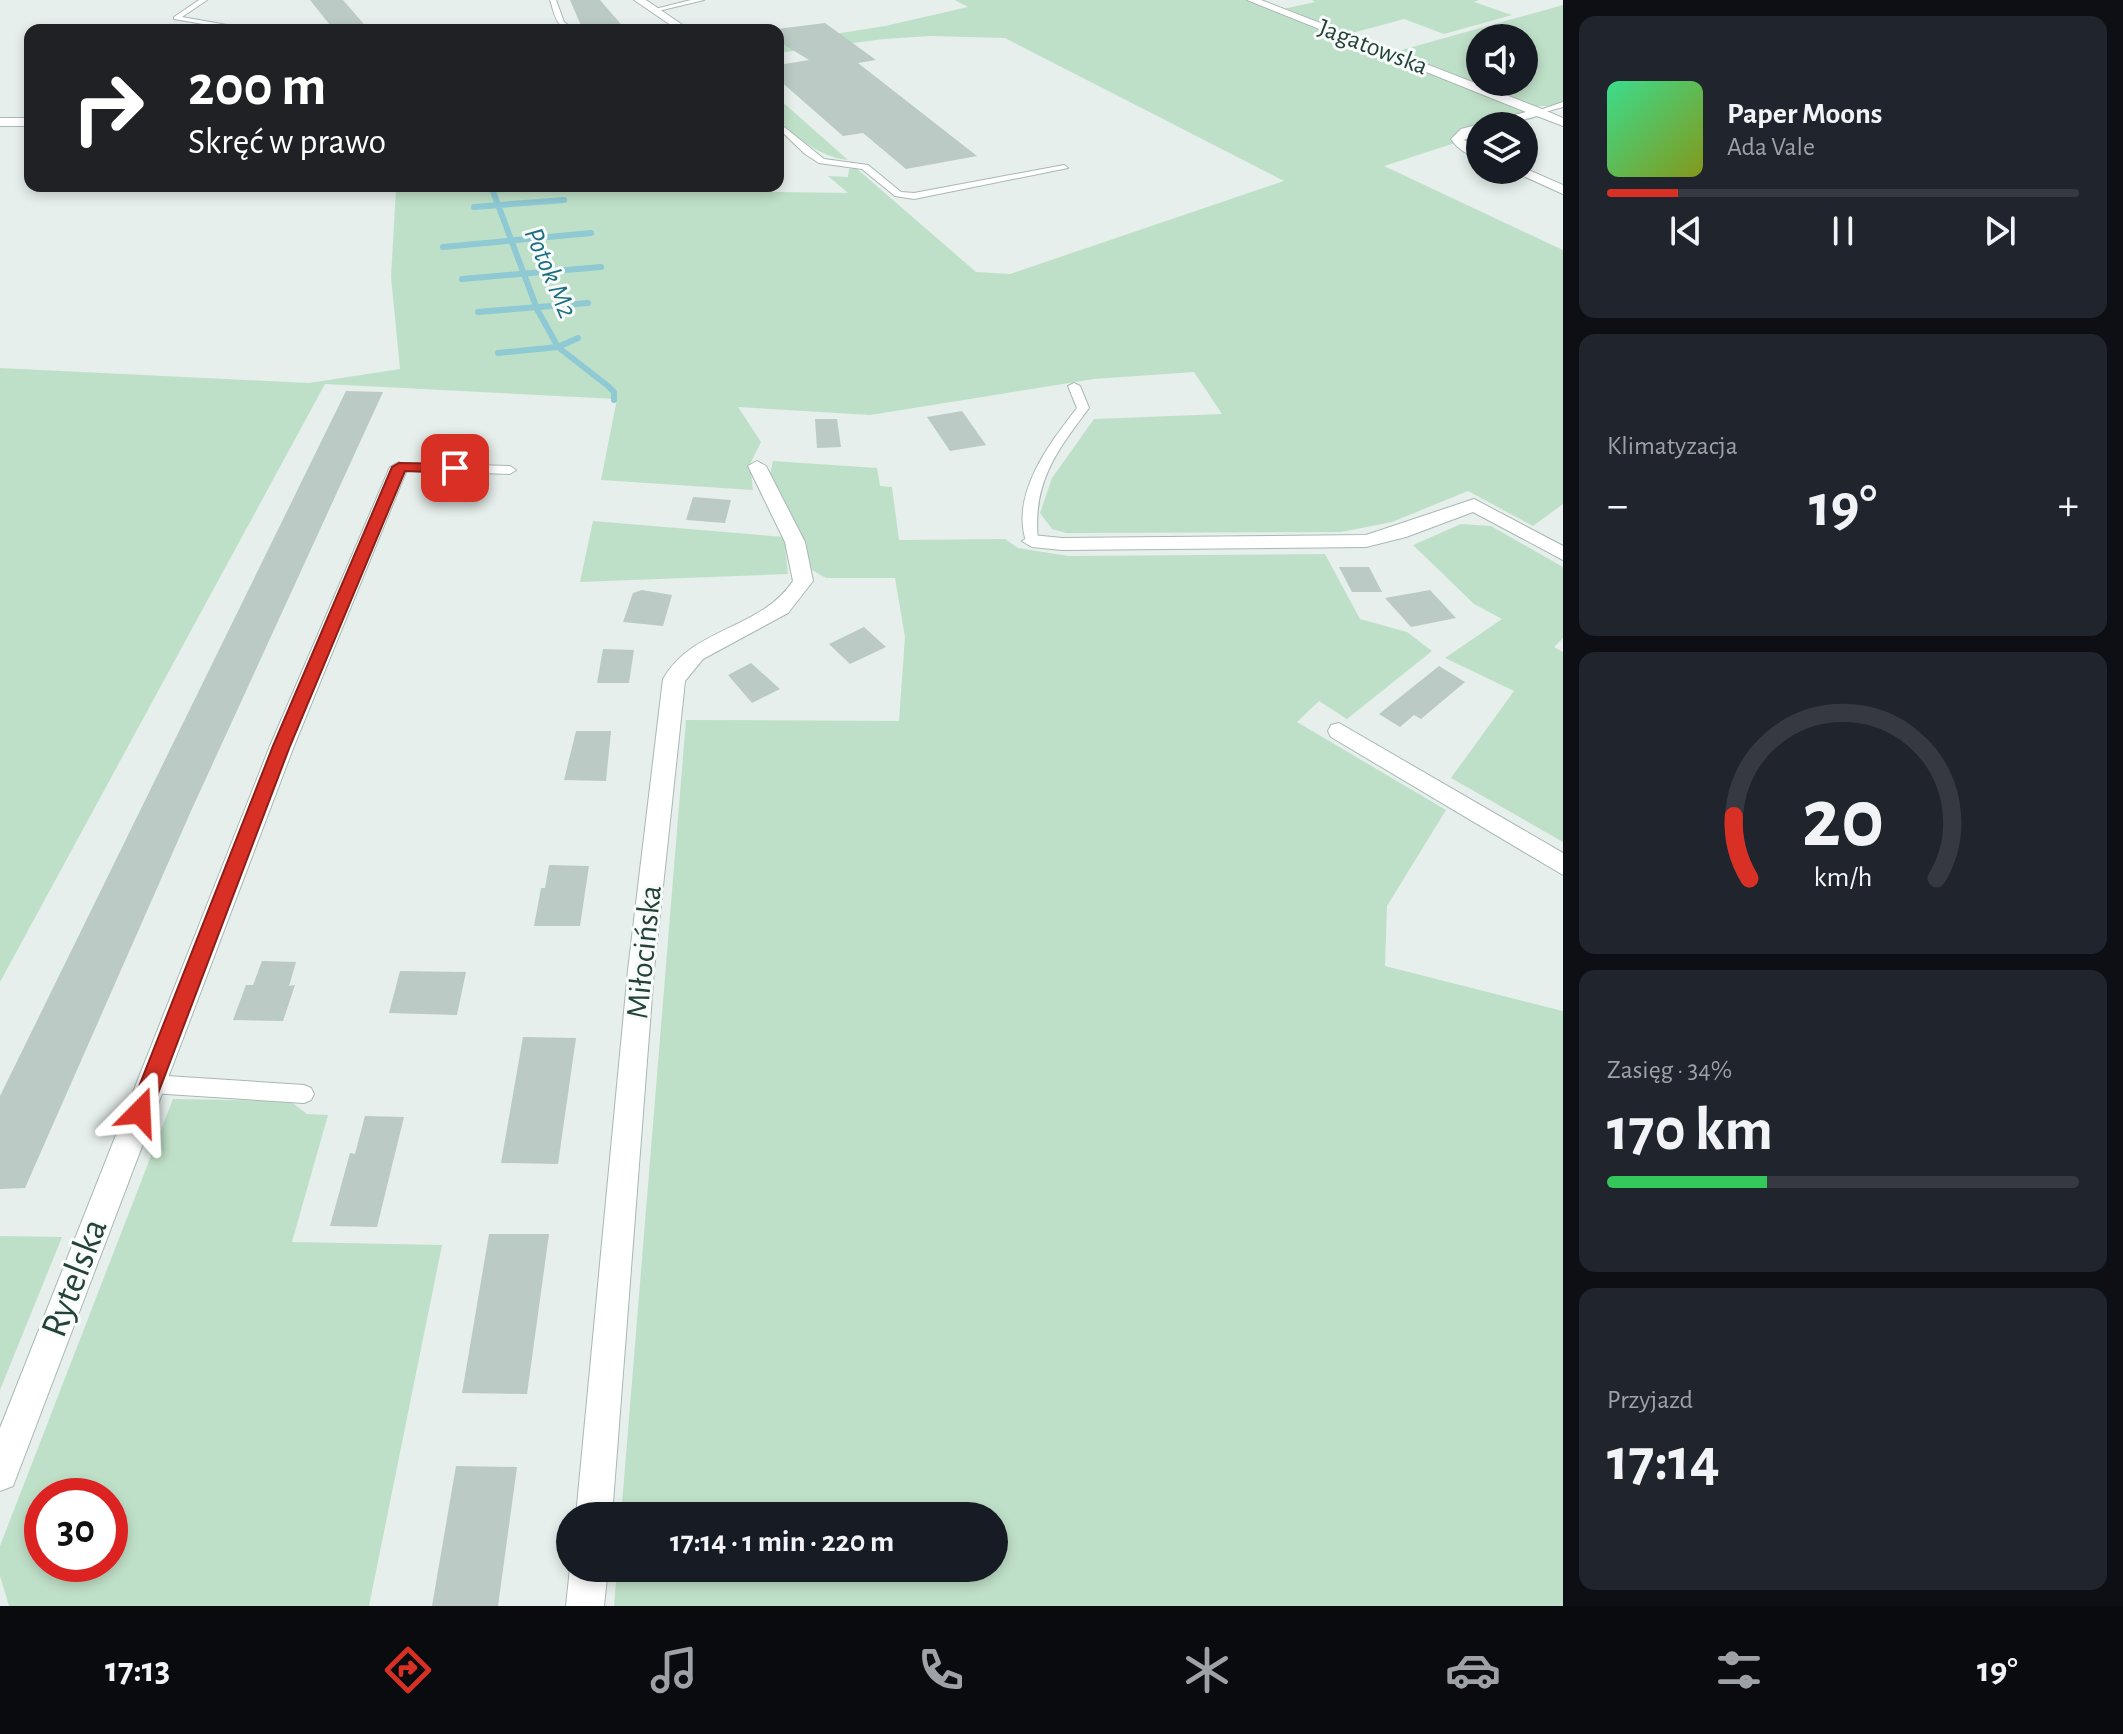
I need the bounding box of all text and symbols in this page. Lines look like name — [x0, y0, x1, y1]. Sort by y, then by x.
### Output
street label: Jagatowska — [1315, 14, 1431, 80]
map controls — [1466, 24, 1538, 184]
button: sound — [1466, 24, 1538, 96]
icon: right — [56, 56, 160, 160]
text: 200 m — [188, 59, 326, 115]
text: Paper Moons — [1727, 99, 1882, 129]
button: layers — [1466, 112, 1538, 184]
text: Skręć w prawo — [188, 124, 386, 160]
text: Ada Vale — [1727, 134, 1815, 160]
icon: previous — [1664, 209, 1708, 253]
icon: pause — [1821, 209, 1865, 253]
icon: next — [1978, 209, 2022, 253]
water label: Potok M2 — [518, 224, 582, 322]
text: Klimatyzacja — [1607, 433, 1738, 459]
pin — [421, 434, 489, 502]
icon: arrive — [433, 446, 477, 490]
text: 19° — [1809, 477, 1877, 537]
text: − — [1607, 484, 1628, 528]
text: + — [2058, 484, 2079, 528]
text: 20 — [1802, 778, 1884, 862]
text: km/h — [1814, 863, 1872, 892]
street label: Miłocińska — [621, 884, 667, 1020]
text: Zasięg · 34% — [1607, 1057, 1732, 1083]
position arrow — [98, 1070, 182, 1154]
text: 170 km — [1607, 1101, 1773, 1161]
street label: Rytelska — [35, 1214, 115, 1342]
text: Przyjazd — [1607, 1387, 1693, 1413]
text: 17:14 — [1607, 1431, 1720, 1491]
speed limit sign: 30 — [24, 1478, 128, 1582]
text: 17:14 · 1 min · 220 m — [670, 1527, 894, 1557]
icon: directions — [380, 1642, 436, 1698]
icon: music — [646, 1642, 702, 1698]
icon: phone — [913, 1642, 969, 1698]
icon: climate — [1179, 1642, 1235, 1698]
icon: car — [1445, 1642, 1501, 1698]
icon: filters — [1711, 1642, 1767, 1698]
text: 17:13 — [105, 1652, 170, 1688]
text: 19° — [1977, 1652, 2018, 1688]

